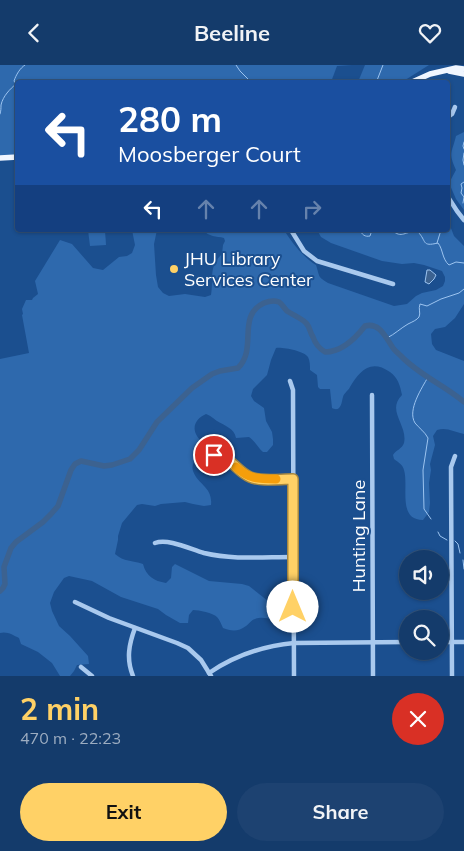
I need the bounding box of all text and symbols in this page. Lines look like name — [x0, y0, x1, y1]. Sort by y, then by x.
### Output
icon: back — [20, 19, 48, 47]
text: Beeline — [194, 19, 270, 47]
icon: heart — [416, 19, 444, 47]
text: 280 m — [118, 97, 222, 141]
icon: left — [35, 100, 100, 165]
text: Moosberger Court — [118, 140, 301, 168]
icon: left — [139, 195, 167, 223]
icon: ahead — [192, 195, 220, 223]
icon: ahead — [245, 195, 273, 223]
icon: right — [298, 195, 326, 223]
place label: JHU Library Services Center — [184, 247, 313, 291]
marker: JHU Library Services Center — [168, 263, 180, 275]
pin — [193, 434, 235, 476]
icon: arrive — [200, 441, 228, 469]
street label: Hunting Lane — [347, 480, 370, 592]
map controls — [399, 550, 449, 660]
button: sound — [399, 550, 449, 600]
position arrow — [266, 580, 318, 632]
button: search — [399, 610, 449, 660]
text: 2 min — [20, 690, 99, 728]
button: close — [392, 693, 444, 745]
text: 470 m · 22:23 — [20, 728, 121, 748]
button: Exit — [20, 783, 227, 841]
button: Share — [237, 783, 444, 841]

